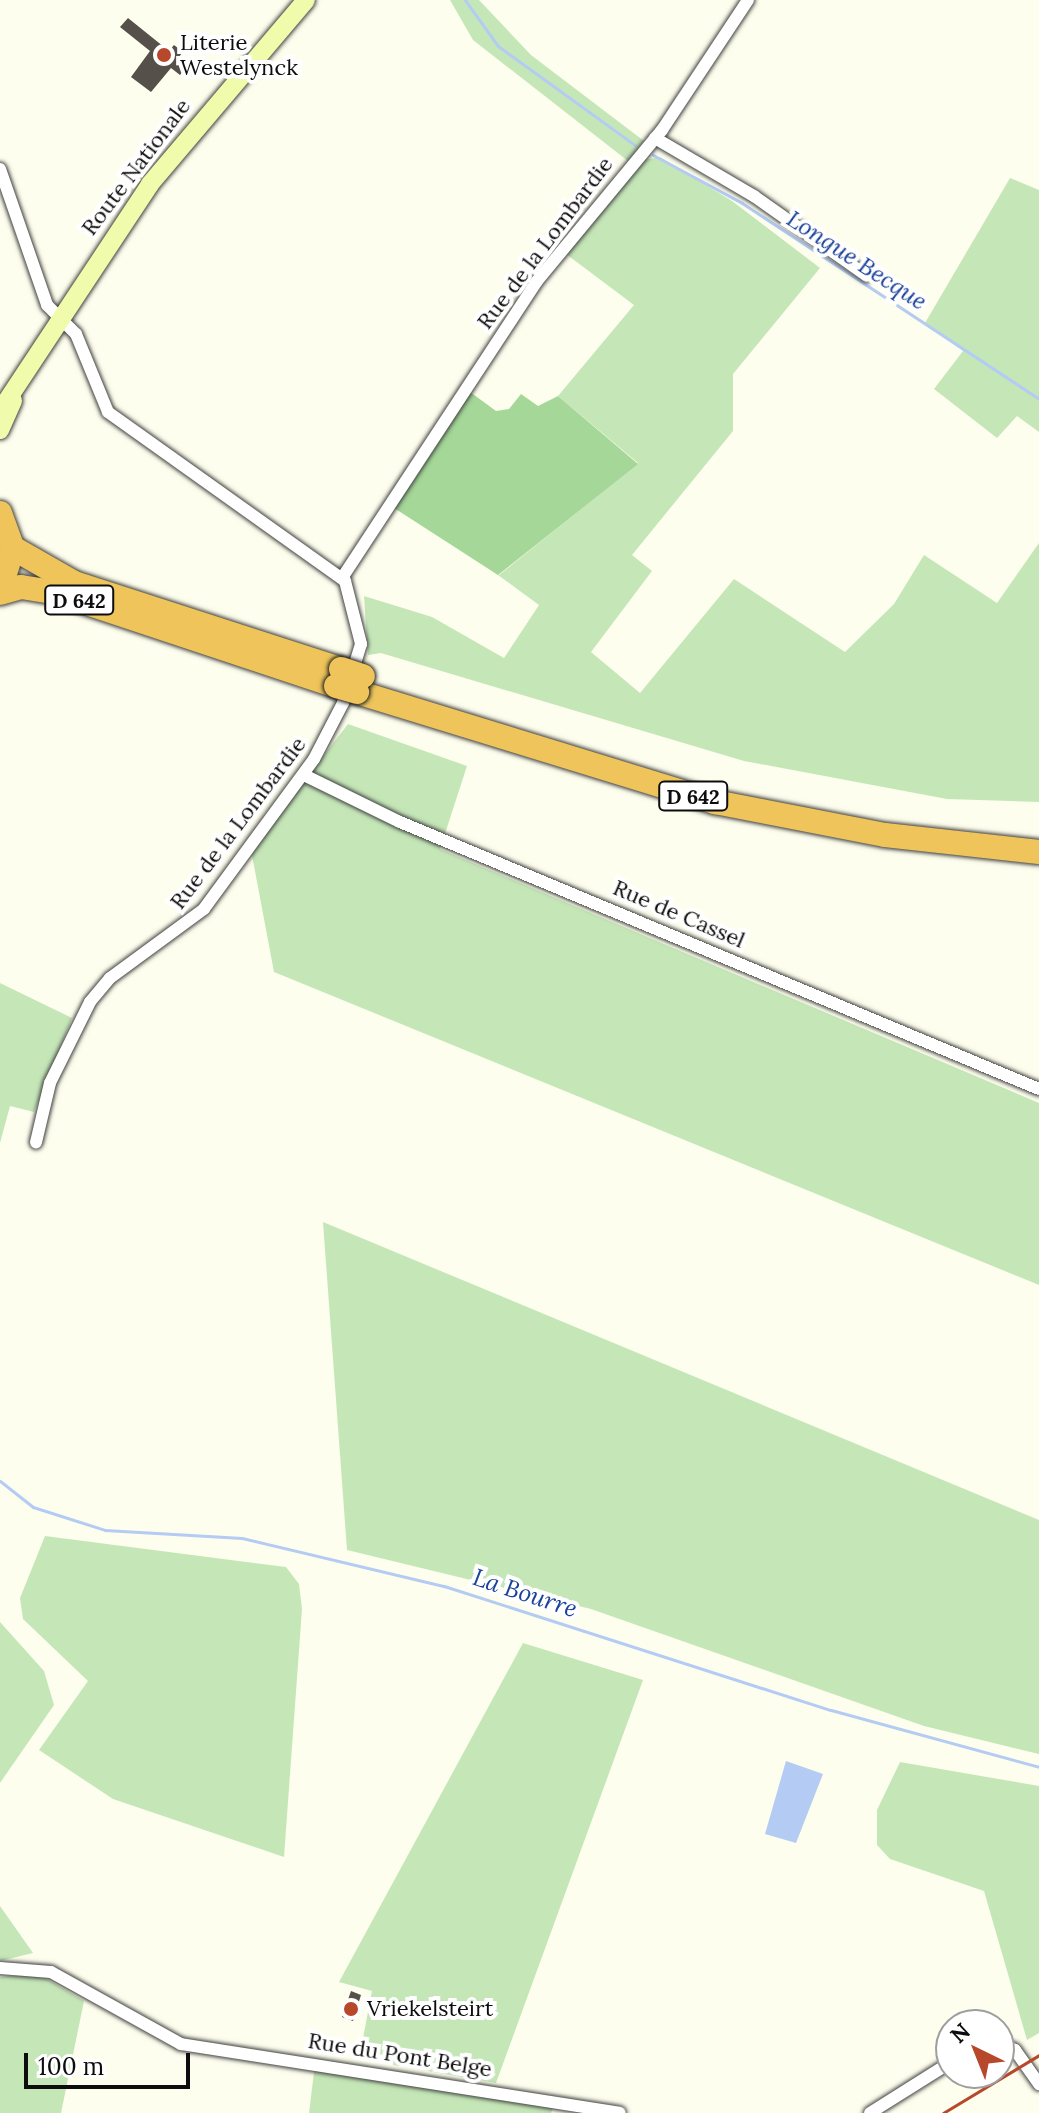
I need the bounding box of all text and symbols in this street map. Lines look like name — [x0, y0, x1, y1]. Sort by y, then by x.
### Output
place label: Literie Westelynck — [180, 29, 298, 80]
marker: Literie Westelynck — [155, 46, 173, 64]
street label: Route Nationale — [76, 94, 196, 240]
street label: Rue de la Lombardie — [472, 152, 618, 334]
water label: Longue Becque — [782, 204, 932, 316]
road number: D 642 — [43, 584, 115, 616]
street label: Rue de la Lombardie — [165, 732, 311, 914]
road number: D 642 — [657, 780, 729, 812]
street label: Rue de Cassel — [609, 874, 749, 954]
water label: La Bourre — [469, 1563, 581, 1623]
place label: Vriekelsteirt — [367, 1996, 493, 2022]
marker: Vriekelsteirt — [342, 2000, 360, 2018]
north arrow — [935, 2009, 1015, 2089]
text: N — [944, 2017, 976, 2049]
street label: Rue du Pont Belge — [306, 2027, 494, 2083]
scale bar — [28, 2037, 194, 2087]
text: 100 m — [38, 2051, 104, 2082]

